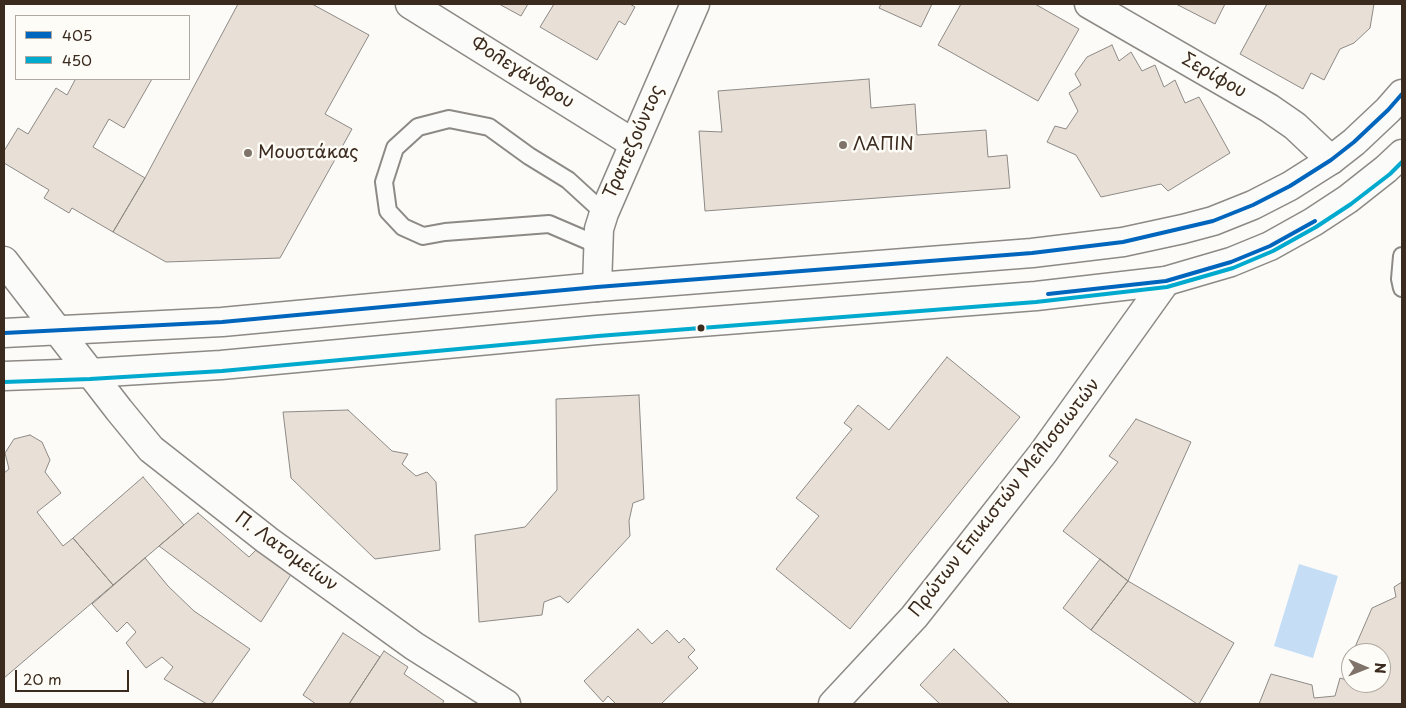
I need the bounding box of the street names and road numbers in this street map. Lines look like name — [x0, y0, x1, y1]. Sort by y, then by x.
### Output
street label: Φολεγάνδρου — [466, 33, 578, 113]
street label: Σερίφου — [1178, 49, 1250, 103]
street label: Τραπεζούντος — [599, 82, 669, 202]
street label: Πρώτων Επικιστών Μελισσιωτών — [905, 374, 1105, 622]
street label: Π. Λατομείων — [230, 507, 342, 597]

